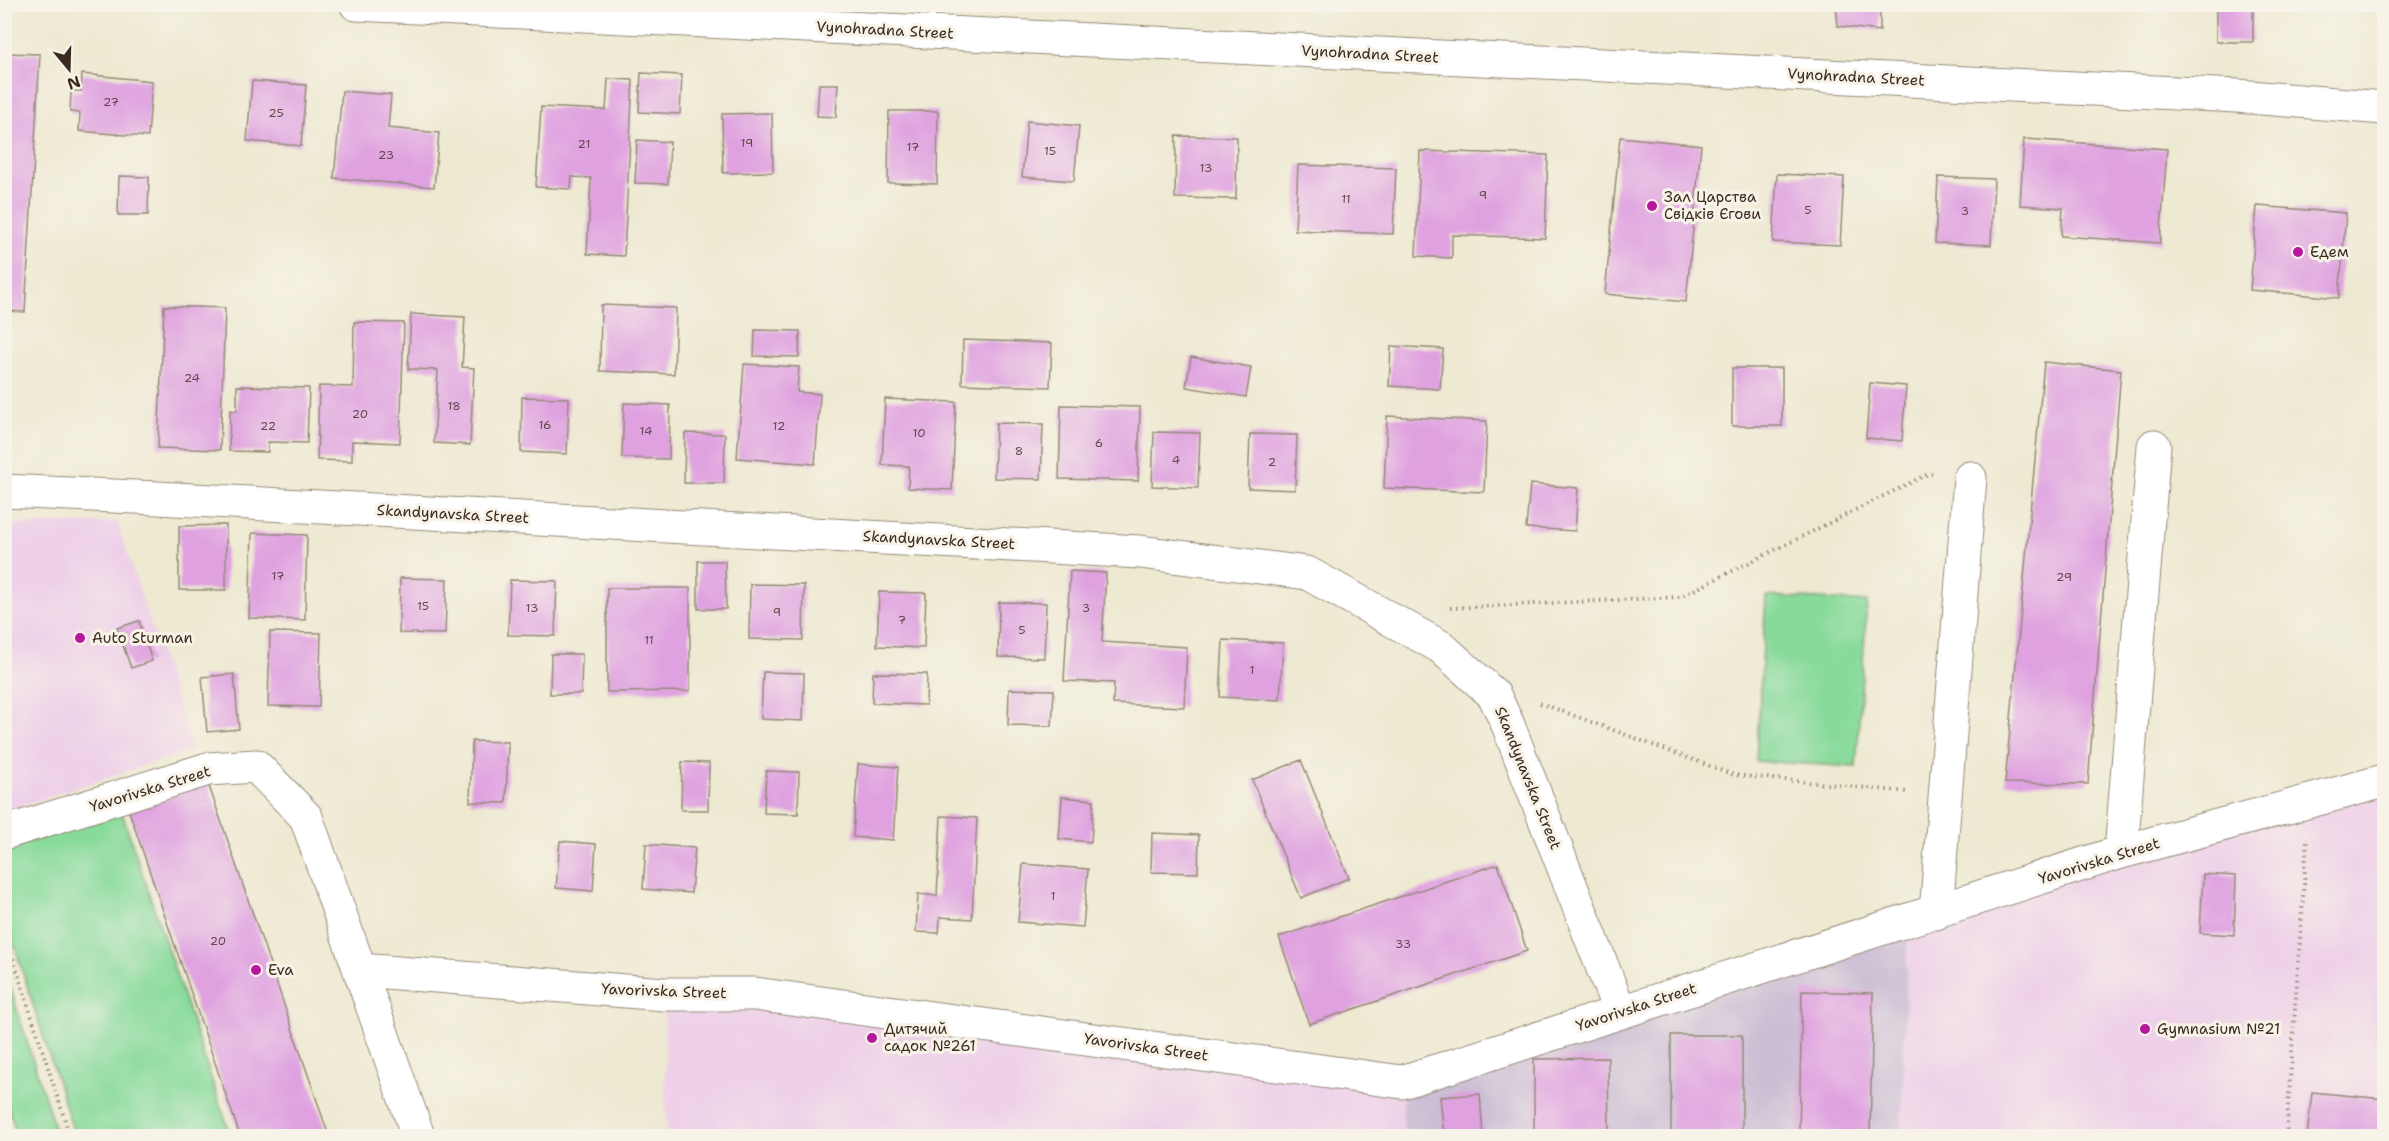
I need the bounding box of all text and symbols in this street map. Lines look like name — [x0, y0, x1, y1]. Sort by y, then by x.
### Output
street label: Vynohradna Street — [816, 16, 954, 44]
north arrow — [39, 39, 99, 99]
street label: Vynohradna Street — [1301, 40, 1439, 68]
street label: Vynohradna Street — [1787, 63, 1925, 91]
text: N — [64, 71, 83, 95]
house number: 27 — [103, 94, 119, 110]
house number: 25 — [268, 105, 284, 121]
house number: 19 — [741, 135, 753, 151]
house number: 21 — [578, 136, 590, 152]
house number: 17 — [907, 139, 919, 155]
house number: 15 — [1044, 143, 1056, 159]
house number: 23 — [378, 147, 394, 163]
house number: 13 — [1200, 160, 1212, 176]
house number: 9 — [1479, 187, 1487, 203]
place label: Зал Царства Свідків Єгови — [1664, 187, 1761, 224]
house number: 11 — [1341, 191, 1351, 207]
marker: Зал Царства Свідків Єгови — [1645, 199, 1659, 213]
house number: 5 — [1804, 202, 1812, 218]
house number: 3 — [1961, 203, 1969, 219]
place label: Едем — [2310, 242, 2349, 262]
marker: Едем — [2291, 245, 2305, 259]
house number: 24 — [184, 370, 200, 386]
house number: 18 — [447, 398, 461, 414]
house number: 20 — [352, 406, 368, 422]
house number: 16 — [538, 417, 552, 433]
house number: 22 — [260, 418, 276, 434]
house number: 12 — [773, 418, 785, 434]
house number: 14 — [640, 423, 652, 439]
house number: 10 — [912, 425, 926, 441]
house number: 6 — [1095, 435, 1103, 451]
house number: 8 — [1015, 443, 1023, 459]
house number: 4 — [1172, 452, 1180, 468]
house number: 2 — [1268, 454, 1276, 470]
street label: Skandynavska Street — [376, 500, 530, 528]
street label: Skandynavska Street — [862, 526, 1016, 554]
house number: 17 — [272, 568, 284, 584]
house number: 29 — [2056, 569, 2072, 585]
house number: 15 — [417, 598, 429, 614]
house number: 13 — [526, 600, 538, 616]
house number: 3 — [1082, 600, 1090, 616]
house number: 9 — [773, 604, 781, 620]
house number: 7 — [898, 612, 906, 628]
house number: 5 — [1018, 622, 1026, 638]
place label: Auto Sturman — [92, 628, 193, 648]
marker: Auto Sturman — [73, 631, 87, 645]
house number: 11 — [644, 632, 654, 648]
house number: 1 — [1249, 662, 1255, 678]
street label: Skandynavska Street — [1490, 704, 1566, 852]
street label: Yavorivska Street — [87, 761, 213, 817]
street label: Yavorivska Street — [2036, 833, 2162, 889]
house number: 1 — [1050, 888, 1056, 904]
house number: 20 — [210, 933, 226, 949]
house number: 33 — [1395, 936, 1411, 952]
place label: Eva — [268, 960, 294, 980]
marker: Eva — [249, 963, 263, 977]
street label: Yavorivska Street — [1573, 978, 1699, 1036]
street label: Yavorivska Street — [601, 979, 727, 1003]
place label: Дитячий садок №261 — [884, 1019, 976, 1056]
place label: Gymnasium №21 — [2157, 1019, 2280, 1039]
marker: Gymnasium №21 — [2138, 1022, 2152, 1036]
street label: Yavorivska Street — [1082, 1028, 1210, 1066]
marker: Дитячий садок №261 — [865, 1031, 879, 1045]

